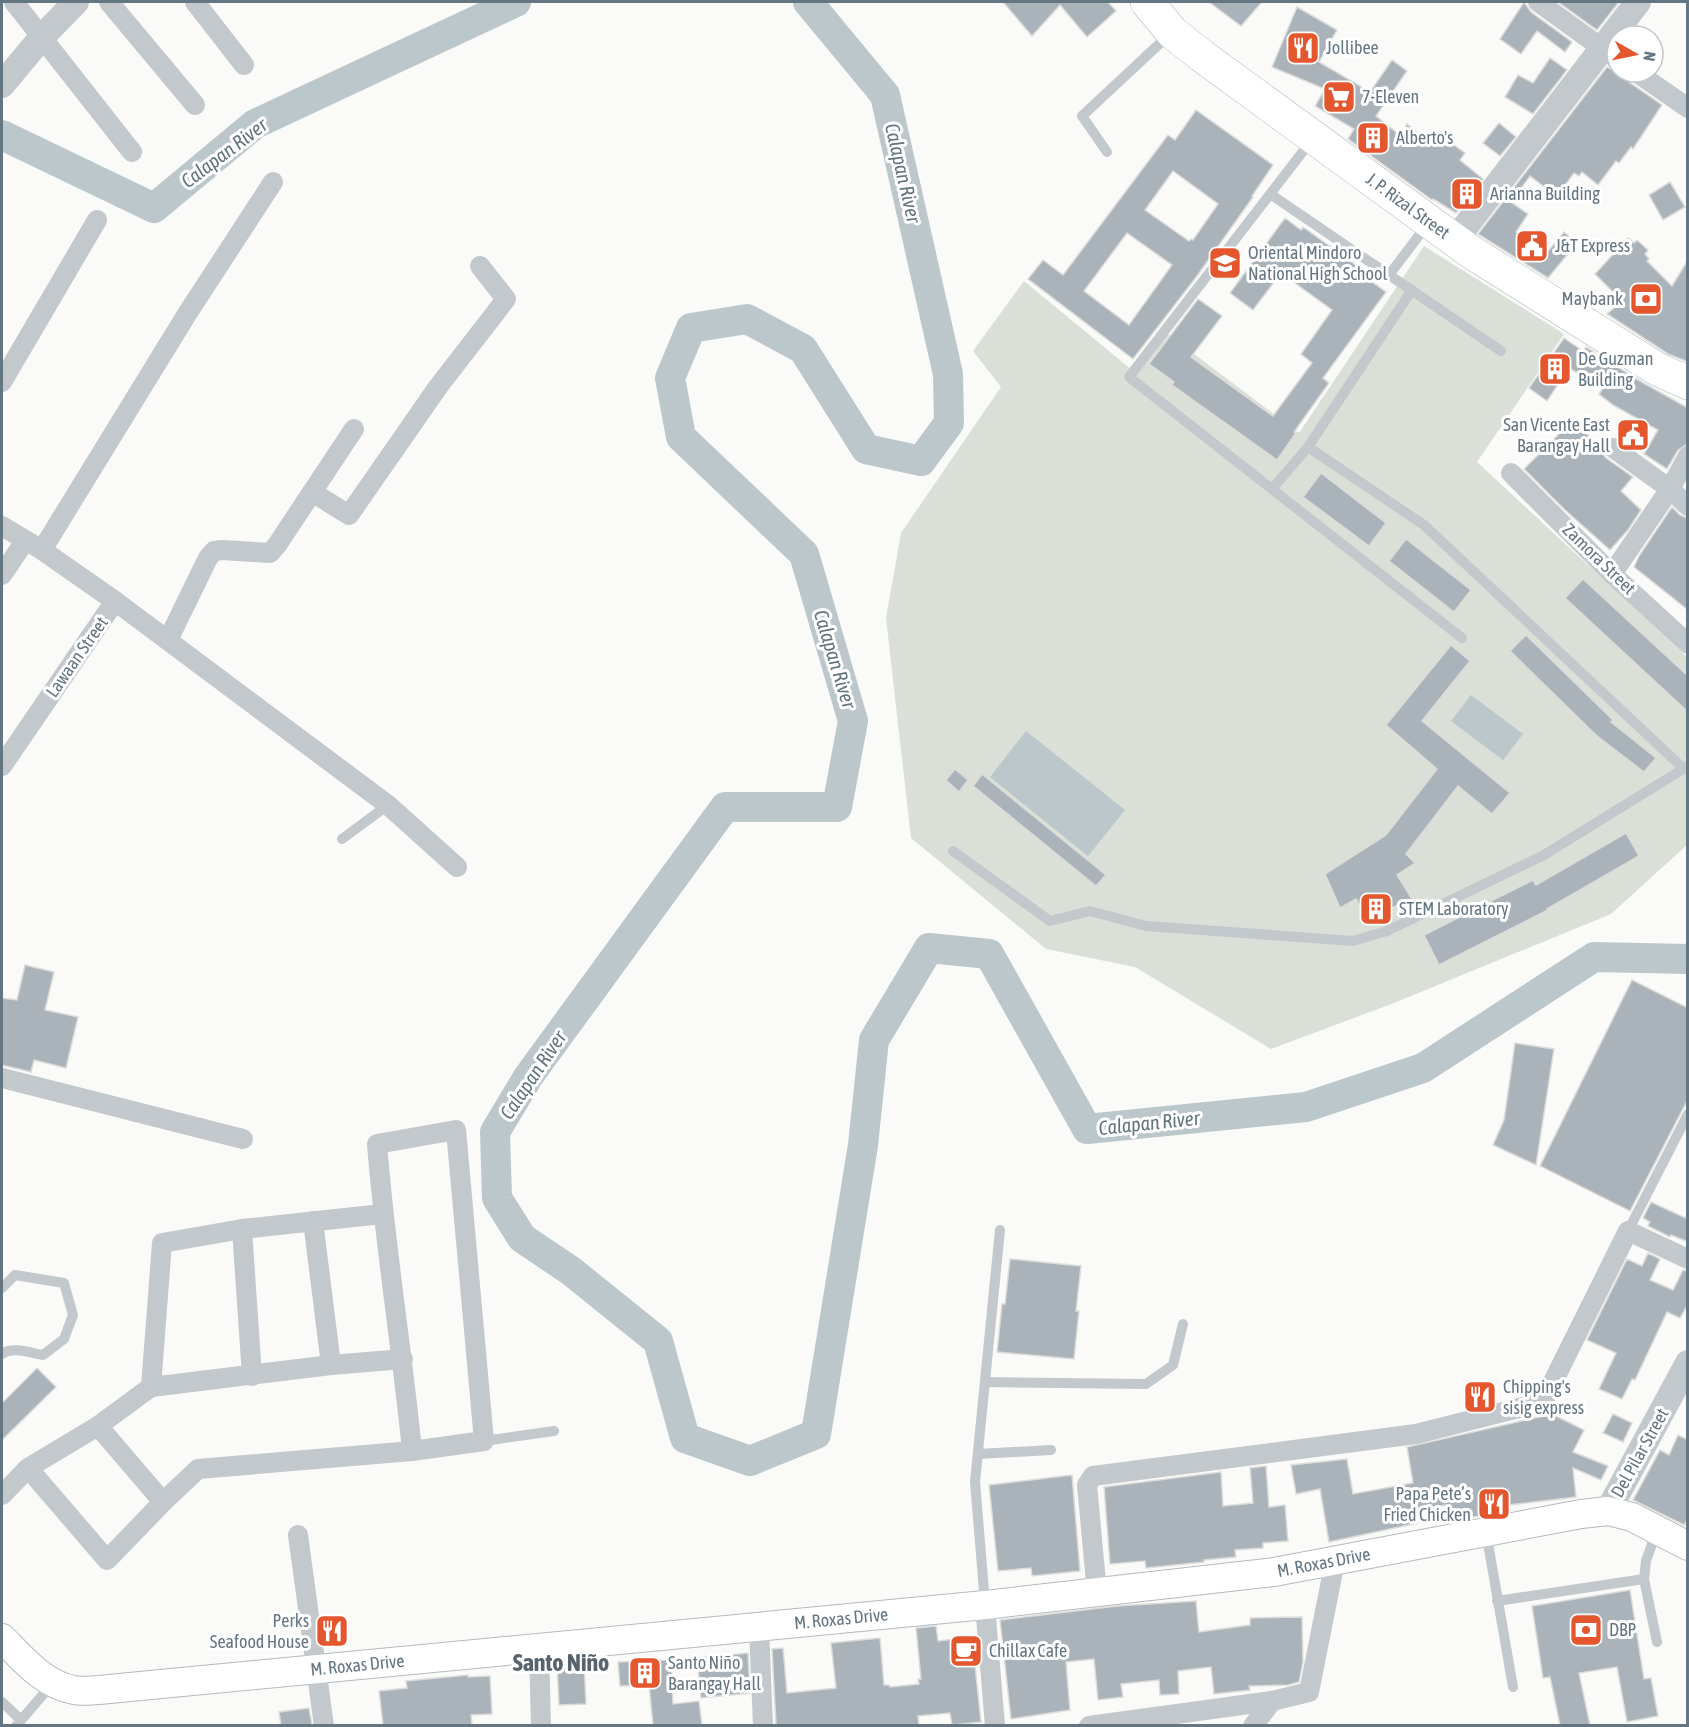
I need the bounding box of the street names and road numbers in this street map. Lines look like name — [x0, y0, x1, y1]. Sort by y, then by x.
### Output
street label: J. P. Rizal Street — [1362, 168, 1454, 243]
street label: Zamora Street — [1559, 519, 1640, 599]
street label: Lawaan Street — [41, 612, 112, 701]
street label: Del Pilar Street — [1607, 1405, 1673, 1501]
street label: M. Roxas Drive — [1275, 1543, 1372, 1581]
street label: M. Roxas Drive — [793, 1603, 889, 1633]
street label: M. Roxas Drive — [309, 1650, 405, 1680]

